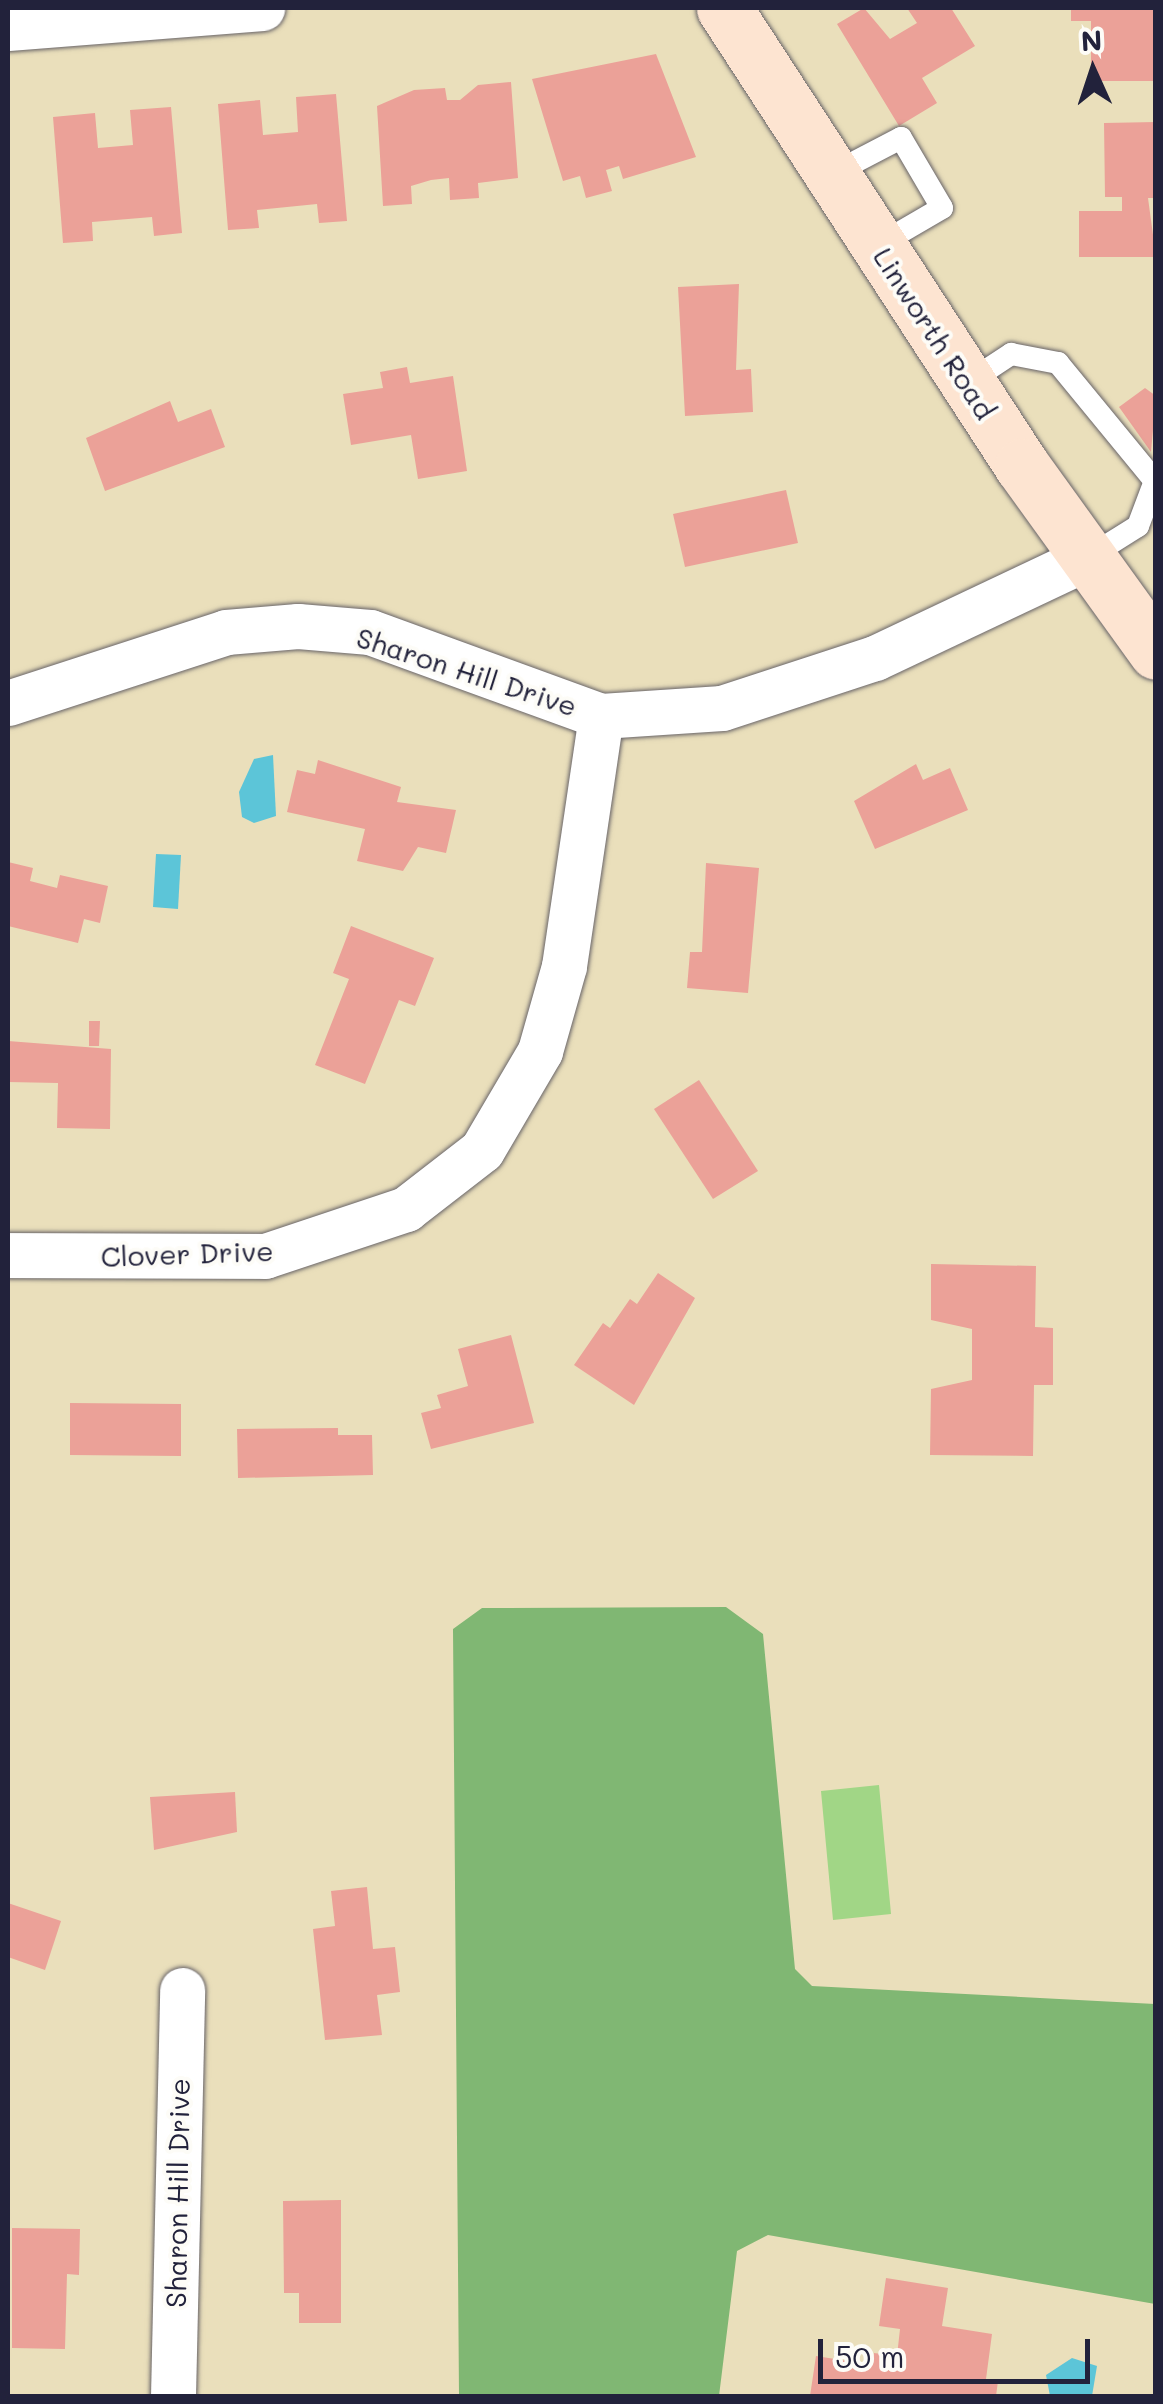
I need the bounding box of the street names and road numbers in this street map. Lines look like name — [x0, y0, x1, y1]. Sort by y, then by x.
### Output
street label: Linworth Road — [867, 241, 1003, 425]
street label: Sharon Hill Drive — [353, 620, 581, 722]
street label: Clover Drive — [100, 1233, 274, 1273]
street label: Sharon Hill Drive — [158, 2078, 196, 2308]

